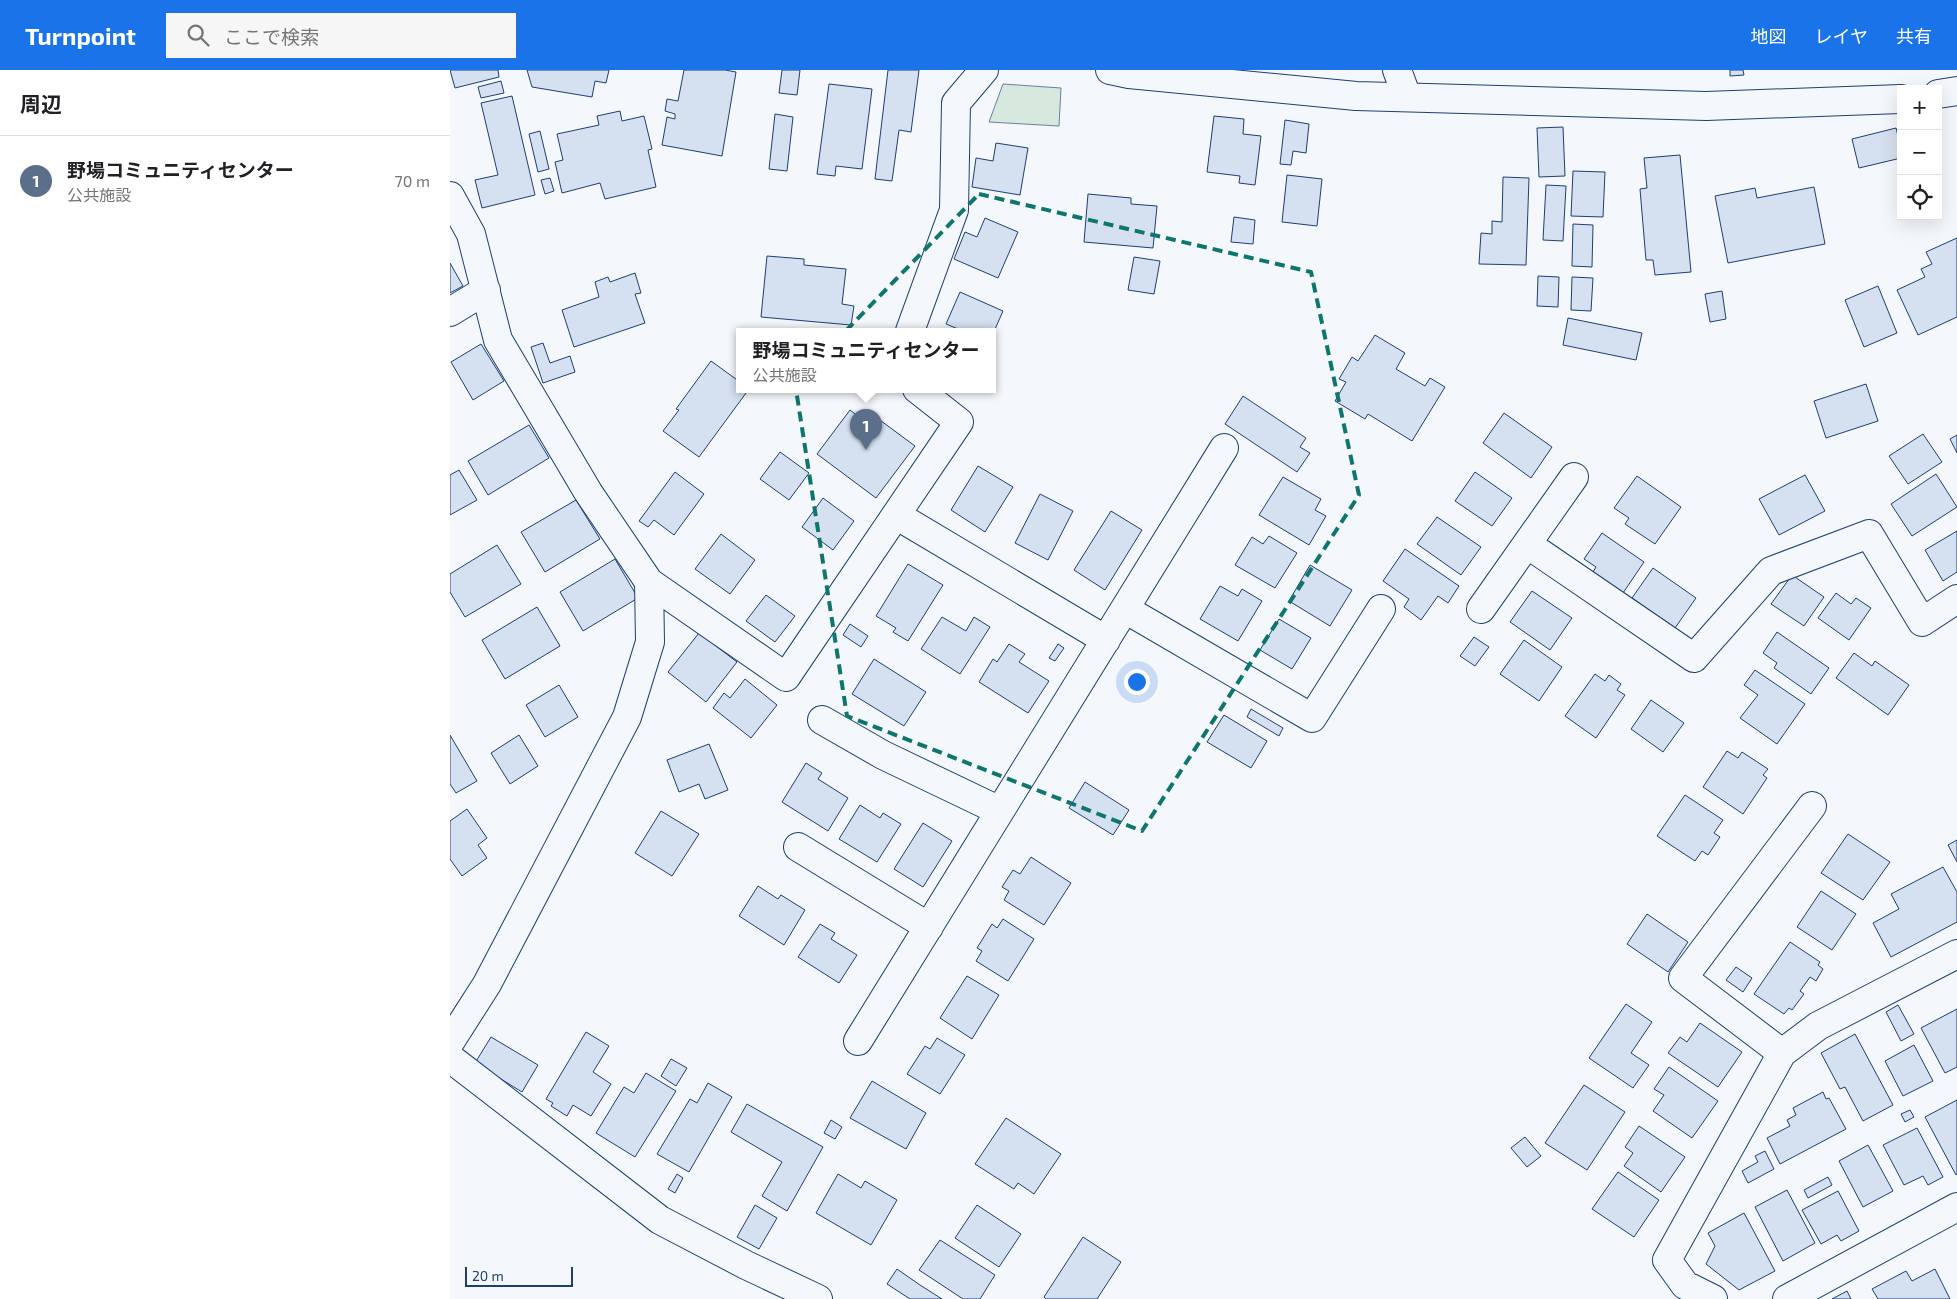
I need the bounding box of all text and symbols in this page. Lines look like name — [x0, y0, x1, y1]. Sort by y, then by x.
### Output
search box — [166, 13, 516, 58]
text: Turnpoint — [25, 21, 136, 50]
icon: search — [184, 21, 212, 49]
text: ここで検索 — [224, 25, 319, 48]
text: 地図 — [1751, 25, 1787, 47]
text: レイヤ — [1815, 25, 1868, 47]
text: 共有 — [1896, 25, 1932, 47]
map controls — [1897, 85, 1942, 220]
button: + — [1897, 85, 1942, 130]
text: 周辺 — [20, 91, 62, 116]
button: − — [1897, 130, 1942, 175]
text: 野場コミュニティセンター — [67, 158, 294, 181]
text: 1 — [33, 171, 39, 190]
text: 70 m — [395, 171, 430, 190]
button: locate — [1897, 175, 1942, 220]
text: 公共施設 — [67, 185, 131, 204]
popup — [736, 328, 996, 393]
text: 野場コミュニティセンター — [753, 338, 979, 361]
text: 公共施設 — [753, 365, 817, 384]
pin: 1 — [850, 409, 882, 450]
your location — [1124, 669, 1150, 695]
scale bar — [465, 1264, 572, 1287]
text: 20 m — [472, 1267, 504, 1284]

